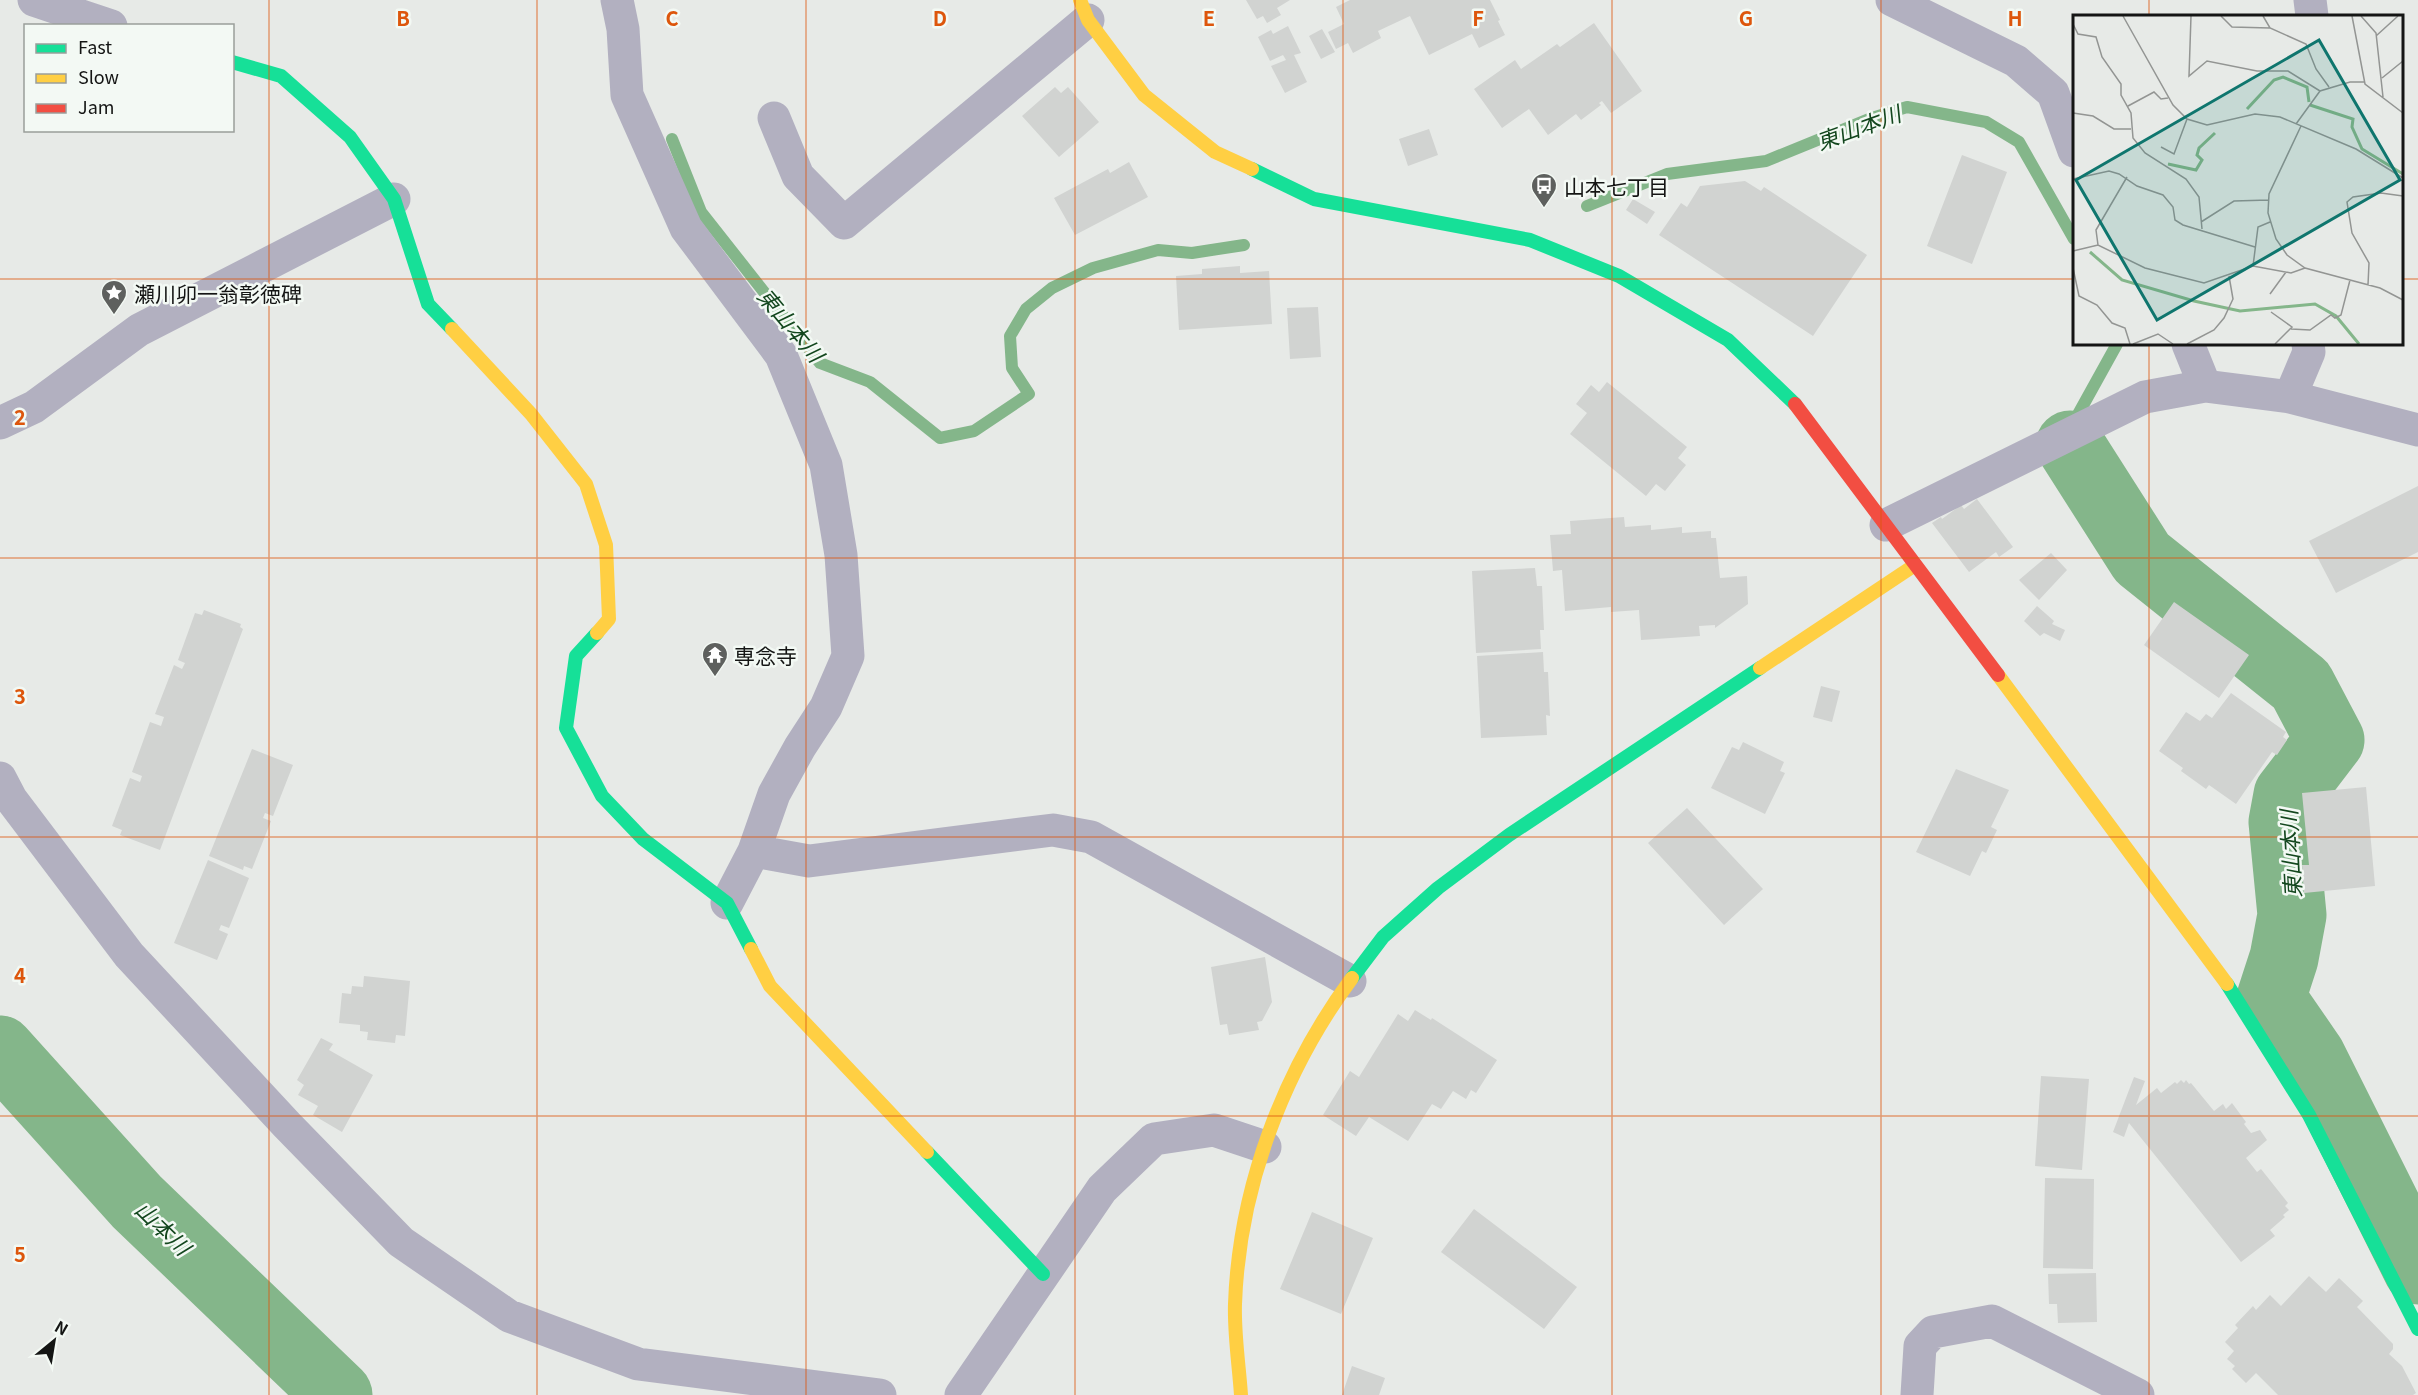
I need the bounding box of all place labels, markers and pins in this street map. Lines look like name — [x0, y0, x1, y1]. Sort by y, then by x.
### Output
bus stop icon: 山本七丁目 — [1529, 171, 1559, 209]
place label: 山本七丁目 — [1564, 171, 1669, 201]
place icon: 瀬川卯一翁彰徳碑 — [99, 278, 129, 316]
place label: 瀬川卯一翁彰徳碑 — [134, 278, 302, 308]
temple icon: 専念寺 — [700, 640, 730, 678]
place label: 専念寺 — [734, 640, 797, 670]

